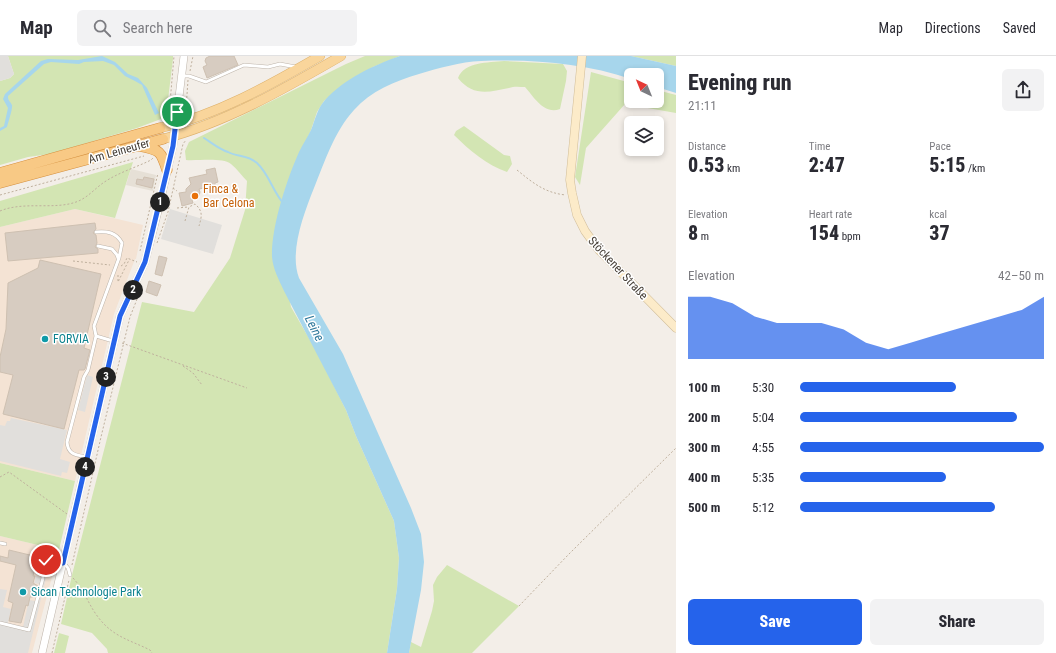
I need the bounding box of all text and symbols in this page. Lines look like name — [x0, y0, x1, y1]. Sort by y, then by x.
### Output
search box — [77, 10, 357, 46]
text: Map — [20, 16, 53, 39]
icon: search — [91, 17, 113, 39]
text: Search here — [123, 19, 193, 37]
text: Map — [879, 20, 903, 36]
text: Directions — [925, 20, 981, 36]
text: Saved — [1003, 20, 1036, 36]
north arrow — [624, 68, 664, 108]
map controls — [624, 68, 664, 156]
button: share — [1002, 69, 1044, 111]
text: Evening run — [688, 70, 792, 95]
pin — [160, 95, 194, 129]
text: 21:11 — [688, 98, 717, 113]
icon: arrive — [166, 101, 188, 123]
button: layers — [624, 116, 664, 156]
street label: Am Leineufer — [87, 135, 152, 166]
text: Distance — [688, 140, 726, 153]
text: Time — [809, 140, 830, 153]
text: Pace — [929, 140, 951, 153]
text: 0.53 — [688, 153, 724, 177]
text: 2:47 — [809, 153, 845, 177]
text: 5:15 — [929, 153, 965, 177]
text: km — [724, 162, 740, 175]
text: /km — [965, 162, 985, 175]
place label: Finca & Bar Celona — [203, 182, 255, 210]
marker: Finca & Bar Celona — [190, 191, 200, 201]
pin: 1 — [150, 192, 170, 212]
text: 1 — [157, 195, 163, 208]
text: Elevation — [688, 208, 728, 221]
text: Heart rate — [809, 208, 852, 221]
text: kcal — [929, 208, 947, 221]
text: 8 — [688, 221, 698, 245]
text: 154 — [809, 221, 839, 245]
text: 37 — [929, 221, 950, 245]
text: m — [698, 230, 709, 243]
text: bpm — [839, 230, 861, 243]
street label: Stöckener Straße — [585, 234, 651, 303]
text: Elevation — [688, 268, 735, 283]
text: 42–50 m — [998, 268, 1044, 283]
pin: 2 — [123, 280, 143, 300]
text: 2 — [130, 283, 136, 296]
water label: Leine — [302, 313, 327, 344]
place label: FORVIA — [53, 332, 89, 346]
marker: FORVIA — [40, 334, 50, 344]
pin: 3 — [96, 367, 116, 387]
text: 3 — [103, 370, 109, 383]
text: 100 m — [688, 380, 720, 395]
text: 5:30 — [752, 380, 774, 395]
text: 200 m — [688, 410, 720, 425]
text: 5:04 — [752, 410, 774, 425]
text: 300 m — [688, 440, 720, 455]
text: 4:55 — [752, 440, 774, 455]
pin: 4 — [75, 457, 95, 477]
text: 4 — [82, 460, 88, 473]
text: 400 m — [688, 470, 720, 485]
text: 5:35 — [752, 470, 774, 485]
text: 500 m — [688, 500, 720, 515]
text: 5:12 — [752, 500, 774, 515]
pin — [29, 543, 63, 577]
icon: check — [35, 549, 57, 571]
place label: Sican Technologie Park — [31, 585, 142, 599]
marker: Sican Technologie Park — [18, 587, 28, 597]
button: Save — [688, 599, 862, 645]
button: Share — [870, 599, 1044, 645]

